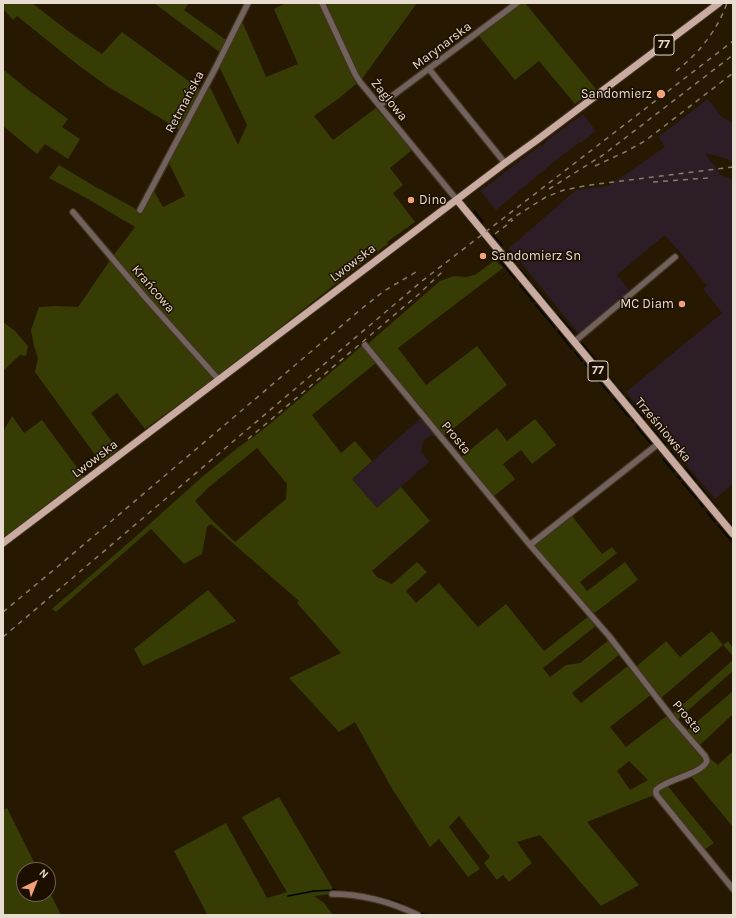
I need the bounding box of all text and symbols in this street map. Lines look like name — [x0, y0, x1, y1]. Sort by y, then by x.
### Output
street label: Marynarska — [409, 19, 475, 73]
road number: 77 — [654, 35, 674, 55]
street label: Retmańska — [162, 68, 208, 136]
street label: Żaglowa — [367, 76, 411, 124]
place label: Sandomierz — [581, 86, 652, 102]
marker: Sandomierz — [655, 88, 667, 100]
place label: Dino — [419, 192, 446, 208]
marker: Dino — [406, 195, 416, 205]
street label: Lwowska — [327, 241, 379, 285]
place label: Sandomierz Sn — [491, 248, 581, 264]
marker: Sandomierz Sn — [478, 251, 488, 261]
street label: Krańcowa — [128, 262, 178, 316]
place label: MC Diam — [620, 296, 674, 312]
marker: MC Diam — [677, 299, 687, 309]
road number: 77 — [588, 361, 608, 381]
street label: Trześniowska — [631, 395, 695, 465]
street label: Prosta — [438, 418, 474, 458]
street label: Lwowska — [69, 437, 121, 481]
street label: Prosta — [669, 697, 705, 737]
north arrow — [16, 862, 56, 902]
text: N — [37, 866, 51, 881]

